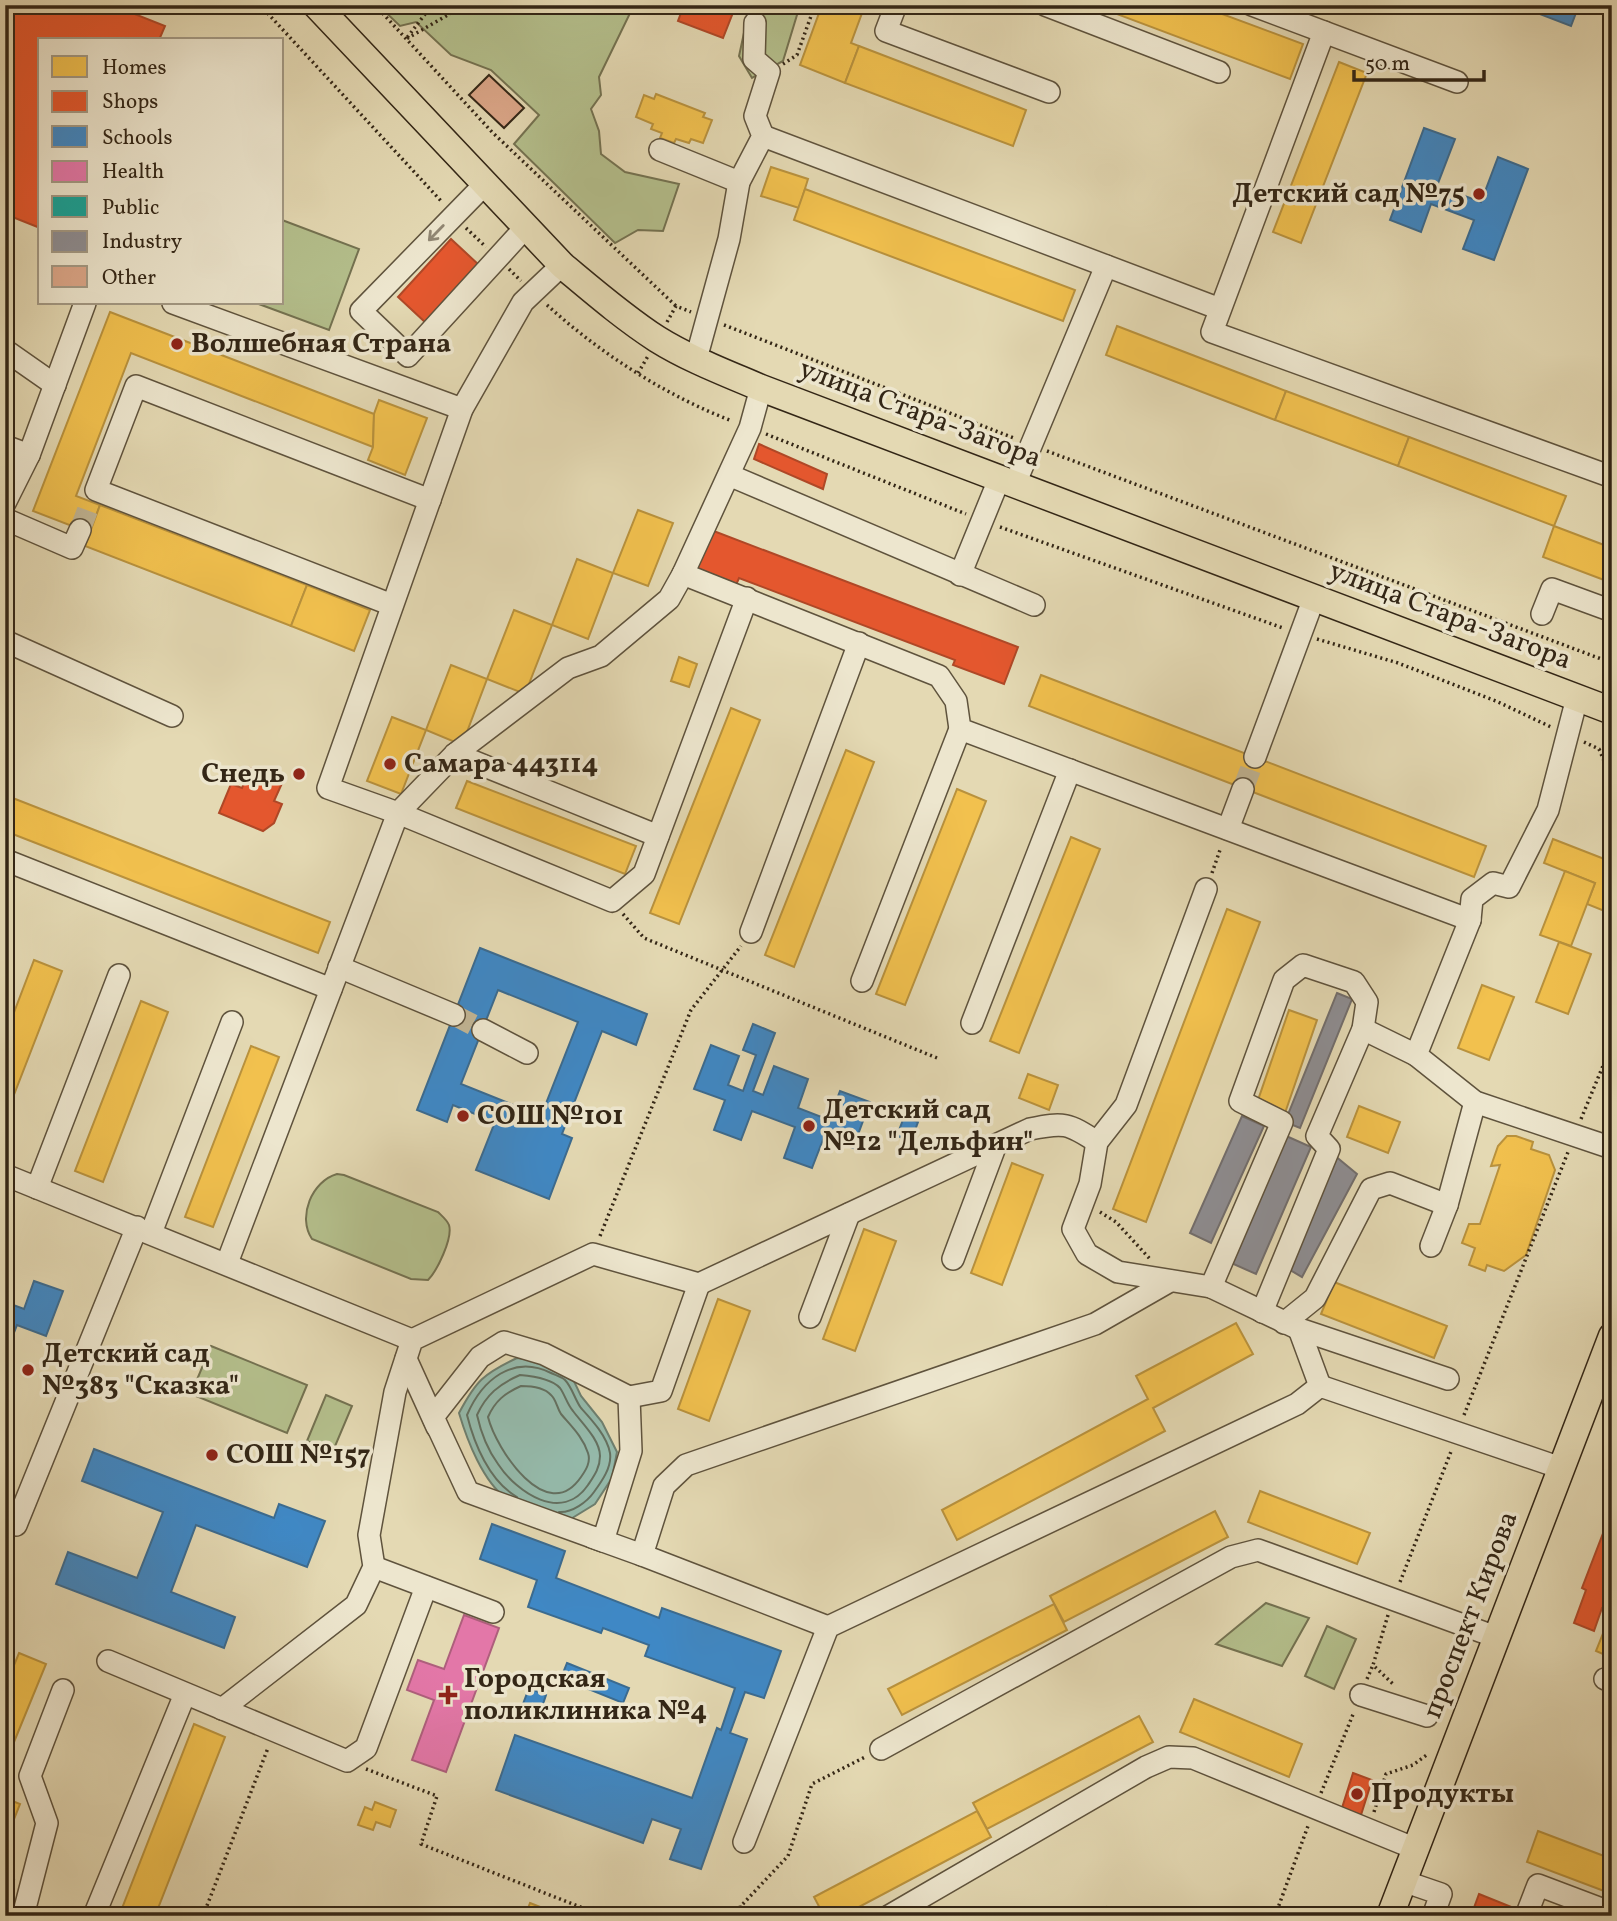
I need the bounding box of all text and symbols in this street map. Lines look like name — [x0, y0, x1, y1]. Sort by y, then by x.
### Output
legend — [38, 38, 284, 304]
scale bar — [1354, 38, 1484, 82]
text: 50 m — [1365, 50, 1410, 79]
text: Homes — [102, 54, 167, 83]
text: Shops — [102, 88, 158, 117]
text: Schools — [102, 124, 172, 153]
text: Health — [102, 158, 164, 187]
place label: Детский сад №75 — [1232, 175, 1465, 214]
marker: Детский сад №75 — [1471, 186, 1487, 202]
text: Public — [102, 194, 159, 223]
one-way arrow — [427, 224, 444, 241]
text: Industry — [102, 228, 183, 257]
text: Other — [102, 264, 156, 293]
place label: Волшебная Страна — [191, 325, 451, 364]
marker: Волшебная Страна — [169, 336, 185, 352]
street label: улица Стара-Загора — [793, 350, 1047, 478]
street label: улица Стара-Загора — [1323, 552, 1577, 680]
place label: Самара 443114 — [404, 745, 598, 784]
place label: Снедь — [201, 755, 285, 794]
marker: Самара 443114 — [382, 756, 398, 772]
marker: Снедь — [291, 766, 307, 782]
place label: Детский сад №12 "Дельфин" — [823, 1091, 1033, 1162]
place label: СОШ №101 — [477, 1097, 623, 1136]
marker: СОШ №101 — [455, 1108, 471, 1124]
marker: Детский сад №12 "Дельфин" — [801, 1118, 817, 1134]
place label: Детский сад №383 "Сказка" — [42, 1335, 239, 1406]
marker: Детский сад №383 "Сказка" — [20, 1362, 36, 1378]
place label: СОШ №157 — [226, 1436, 371, 1475]
marker: СОШ №157 — [204, 1447, 220, 1463]
street label: проспект Кирова — [1414, 1506, 1528, 1724]
place label: Городская поликлиника №4 — [464, 1660, 707, 1731]
marker: Городская поликлиника №4 — [438, 1685, 458, 1705]
place label: Продукты — [1371, 1775, 1514, 1814]
marker: Продукты — [1349, 1786, 1365, 1802]

